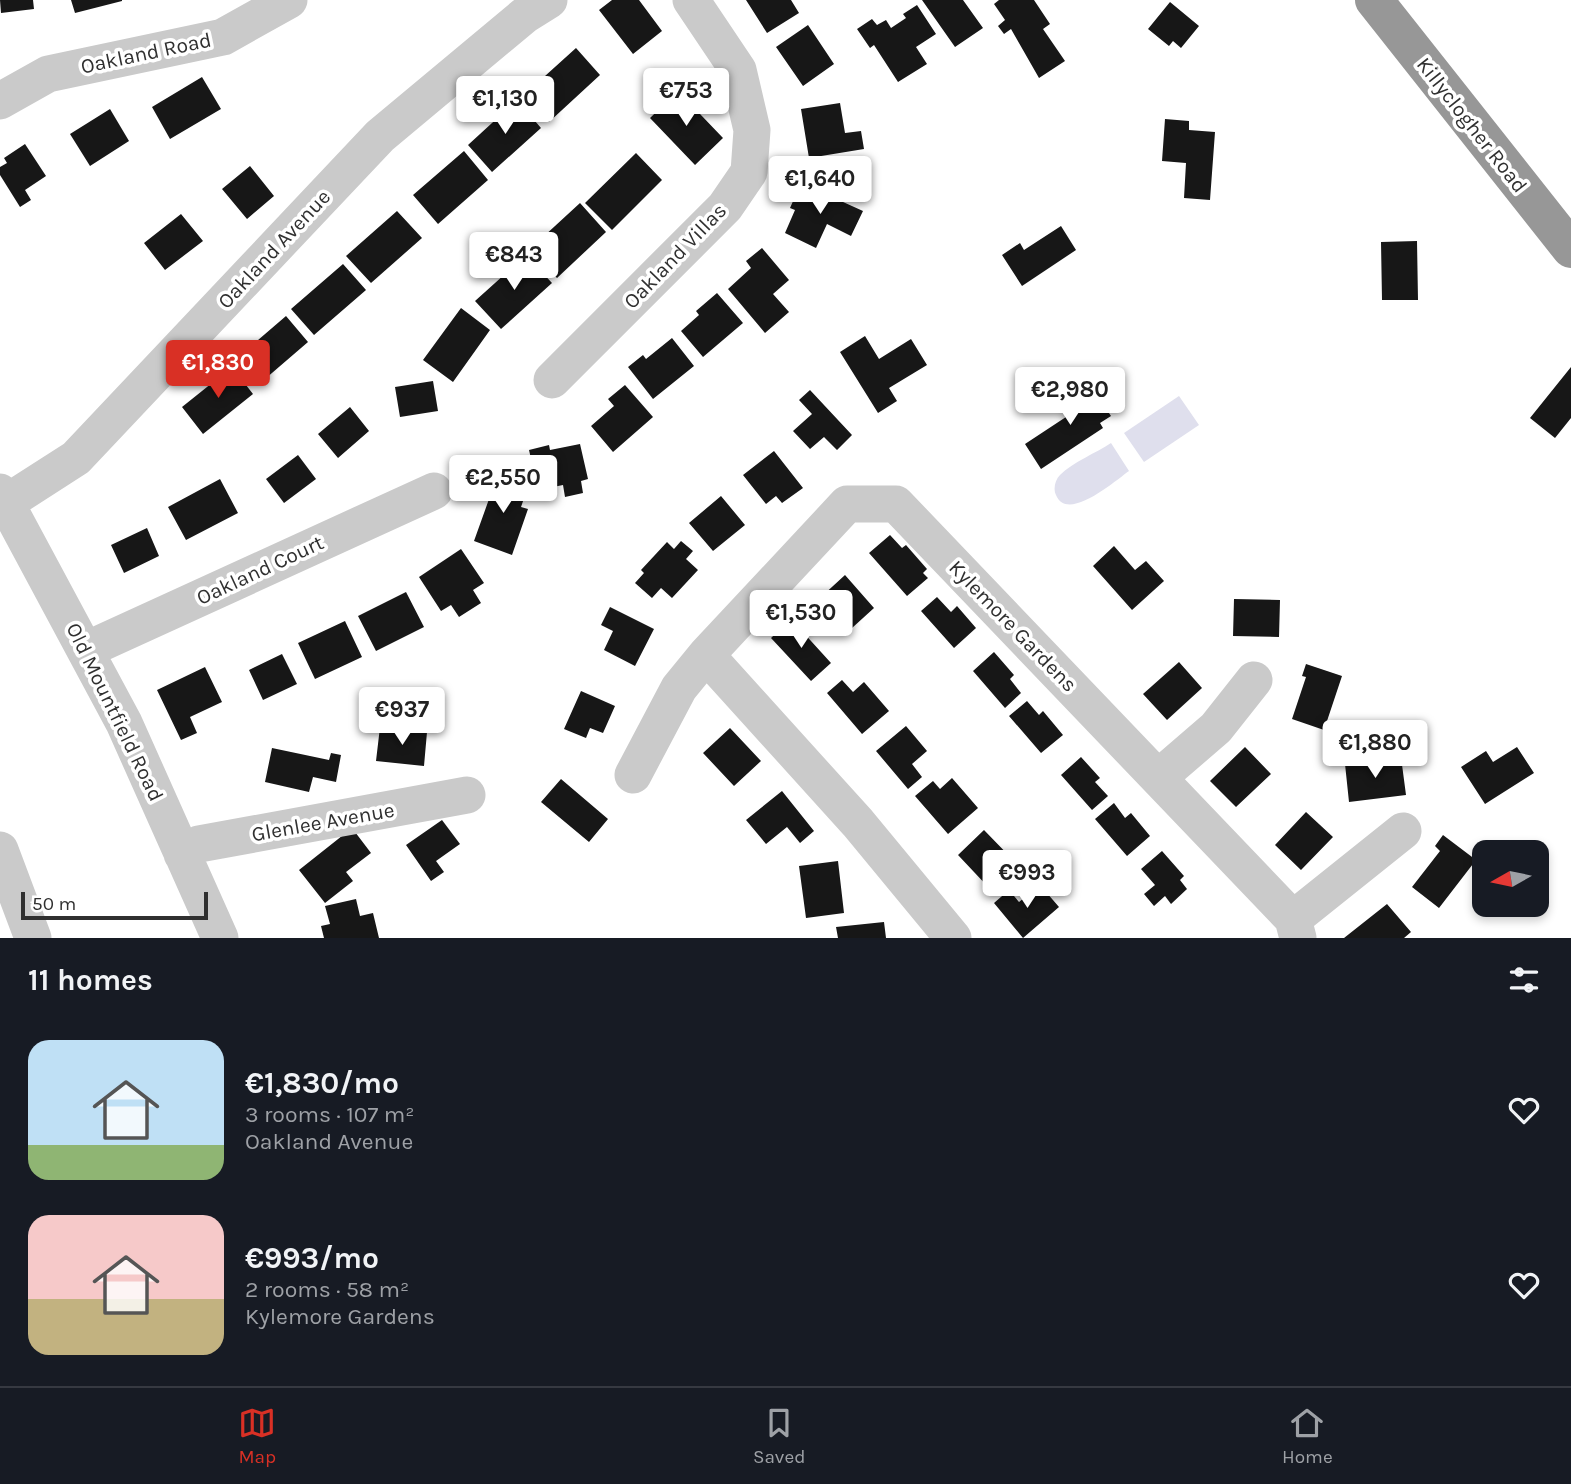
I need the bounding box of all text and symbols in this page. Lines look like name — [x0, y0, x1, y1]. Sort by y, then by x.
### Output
street label: Oakland Road — [79, 27, 213, 79]
street label: Killyclogher Road — [1412, 53, 1532, 197]
pin: €753 — [645, 68, 727, 128]
pin: €1,130 — [448, 76, 562, 136]
text: €753 — [659, 77, 713, 104]
text: €1,130 — [472, 85, 538, 112]
pin: €1,640 — [763, 156, 877, 216]
text: €1,640 — [785, 165, 855, 192]
street label: Oakland Avenue — [213, 185, 335, 313]
street label: Oakland Villas — [619, 198, 731, 314]
pin: €843 — [473, 232, 555, 292]
text: €843 — [485, 241, 543, 268]
pin: €1,830 — [161, 340, 275, 400]
text: €1,830 — [182, 349, 254, 376]
pin: €2,980 — [1013, 368, 1127, 427]
text: €2,980 — [1031, 376, 1109, 403]
pin: €2,550 — [446, 456, 560, 515]
text: €2,550 — [465, 464, 541, 491]
street label: Oakland Court — [193, 530, 327, 610]
street label: Kylemore Gardens — [944, 555, 1082, 697]
pin: €1,530 — [744, 590, 858, 650]
text: €1,530 — [766, 599, 836, 626]
street label: Old Mountfield Road — [61, 619, 169, 805]
pin: €937 — [361, 688, 443, 747]
text: €937 — [375, 696, 429, 723]
pin: €1,880 — [1318, 720, 1432, 780]
text: €1,880 — [1339, 729, 1411, 756]
street label: Glenlee Avenue — [250, 798, 396, 846]
north arrow — [1472, 840, 1549, 917]
map controls — [1472, 840, 1549, 917]
pin: €993 — [986, 850, 1068, 910]
text: €993 — [999, 859, 1055, 886]
scale bar — [21, 889, 208, 921]
text: 50 m — [32, 893, 76, 915]
icon: filters — [1505, 961, 1543, 999]
text: 11 homes — [28, 962, 153, 998]
text: €1,830/mo — [245, 1065, 399, 1101]
icon: home — [84, 1068, 168, 1152]
icon: heart — [1505, 1091, 1543, 1129]
text: 3 rooms · 107 m² — [245, 1101, 414, 1128]
text: Oakland Avenue — [245, 1128, 413, 1155]
text: €993/mo — [245, 1240, 379, 1276]
icon: home — [84, 1243, 168, 1327]
icon: heart — [1505, 1266, 1543, 1304]
text: 2 rooms · 58 m² — [245, 1276, 409, 1303]
text: Kylemore Gardens — [245, 1303, 435, 1330]
tab: Map — [238, 1404, 276, 1468]
tab: Saved — [753, 1404, 805, 1468]
tab: Home — [1282, 1404, 1333, 1468]

